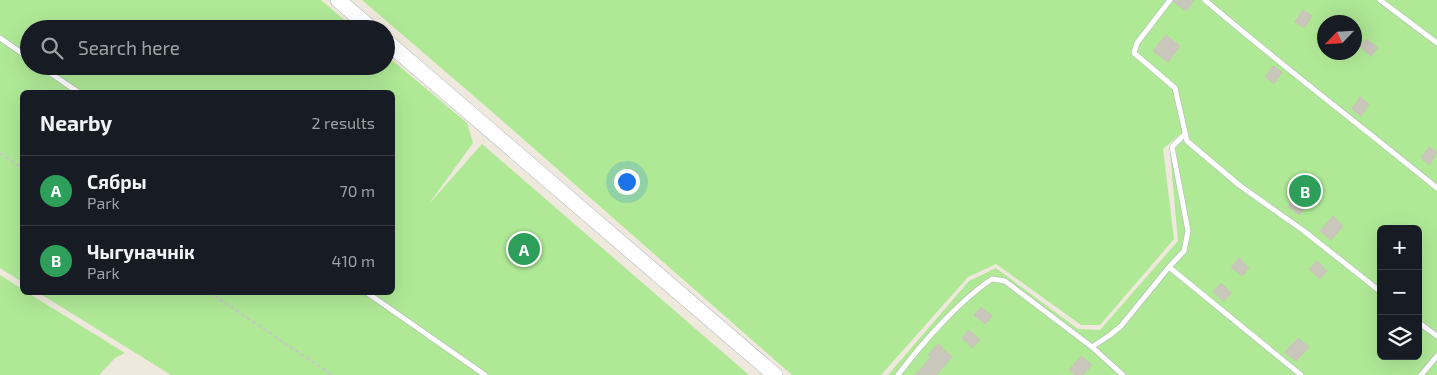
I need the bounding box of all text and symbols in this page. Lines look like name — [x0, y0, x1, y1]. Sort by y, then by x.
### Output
north arrow — [1317, 15, 1362, 60]
search box — [20, 20, 395, 75]
icon: search — [38, 34, 66, 62]
text: Search here — [78, 36, 180, 59]
text: Nearby — [40, 110, 112, 135]
text: 2 results — [312, 113, 375, 132]
your location — [614, 169, 640, 195]
text: Сябры — [87, 170, 147, 193]
pin: B — [1289, 172, 1321, 210]
text: A — [51, 181, 61, 200]
text: 70 m — [340, 181, 375, 200]
text: Park — [87, 193, 120, 212]
map controls — [1377, 225, 1422, 360]
button: + — [1377, 225, 1422, 270]
pin: A — [508, 230, 540, 268]
text: Чыгуначнік — [87, 240, 195, 263]
text: B — [51, 251, 61, 270]
text: 410 m — [332, 251, 375, 270]
text: Park — [87, 263, 120, 282]
button: − — [1377, 270, 1422, 315]
button: layers — [1377, 315, 1422, 360]

